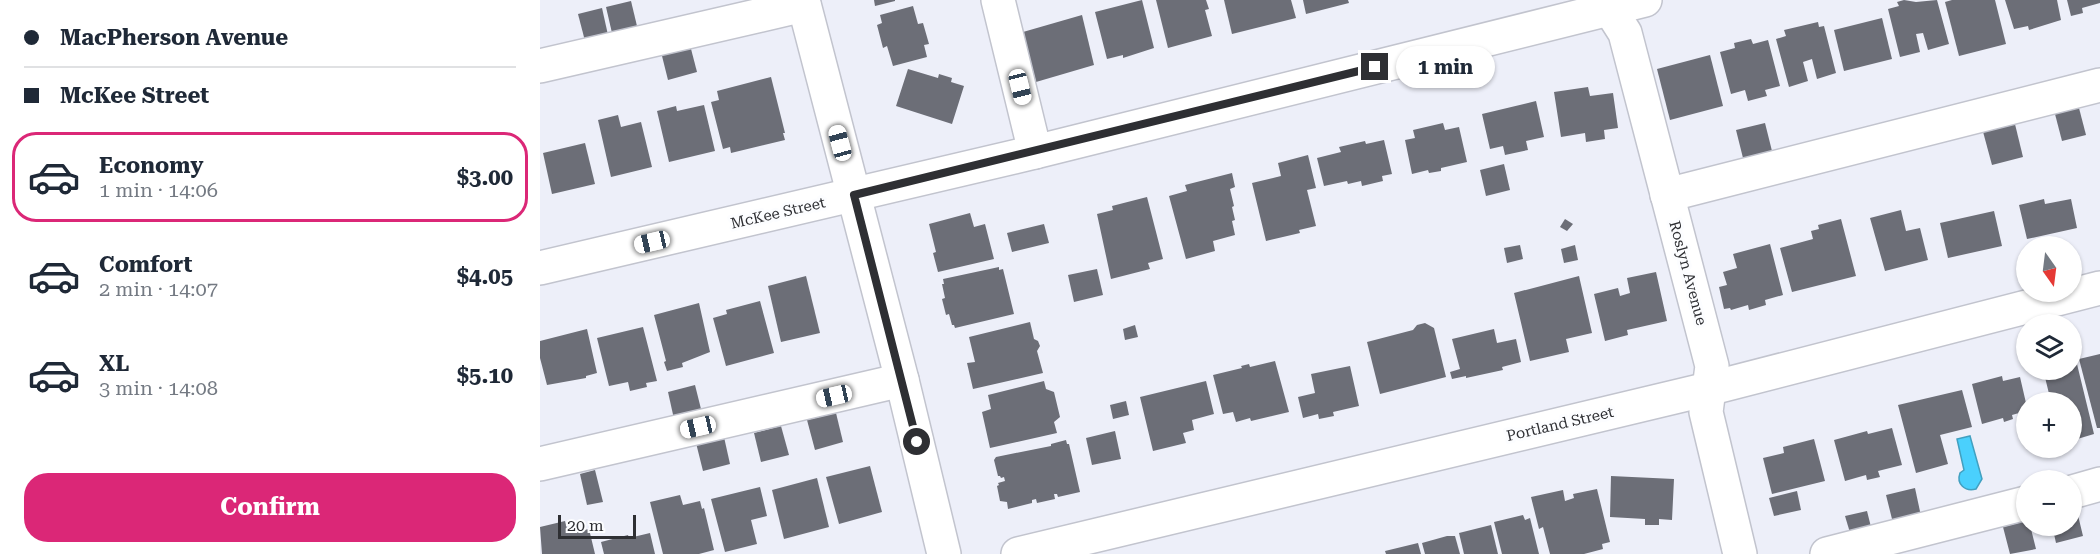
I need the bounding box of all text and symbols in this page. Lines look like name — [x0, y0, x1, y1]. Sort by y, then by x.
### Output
text: MacPherson Avenue — [60, 25, 288, 50]
callout: 1 min — [1396, 46, 1495, 88]
route end — [1361, 53, 1388, 80]
text: 1 min — [1418, 55, 1473, 79]
car — [1007, 67, 1033, 107]
text: McKee Street — [60, 83, 209, 108]
car — [827, 123, 853, 163]
icon: car — [27, 150, 81, 204]
text: Economy — [99, 153, 203, 178]
text: $3.00 — [457, 165, 513, 190]
text: 1 min · 14:06 — [99, 178, 218, 202]
street label: McKee Street — [729, 193, 827, 233]
street label: Roslyn Avenue — [1665, 219, 1711, 327]
car — [632, 229, 672, 255]
north arrow — [2016, 236, 2082, 302]
map controls — [2016, 236, 2082, 536]
icon: car — [27, 249, 81, 303]
text: Comfort — [99, 252, 192, 277]
text: $4.05 — [457, 264, 513, 289]
text: 2 min · 14:07 — [99, 277, 218, 301]
button: layers — [2016, 314, 2082, 380]
icon: car — [27, 348, 81, 402]
text: XL — [99, 351, 129, 376]
text: $5.10 — [457, 363, 513, 388]
text: 3 min · 14:08 — [99, 376, 218, 400]
car — [814, 383, 854, 409]
button: + — [2016, 392, 2082, 458]
street label: Portland Street — [1505, 403, 1616, 445]
car — [678, 414, 718, 440]
route start — [903, 428, 930, 455]
button: − — [2016, 470, 2082, 536]
button: Confirm — [24, 473, 516, 542]
scale bar — [558, 512, 636, 540]
text: 20 m — [567, 516, 604, 535]

